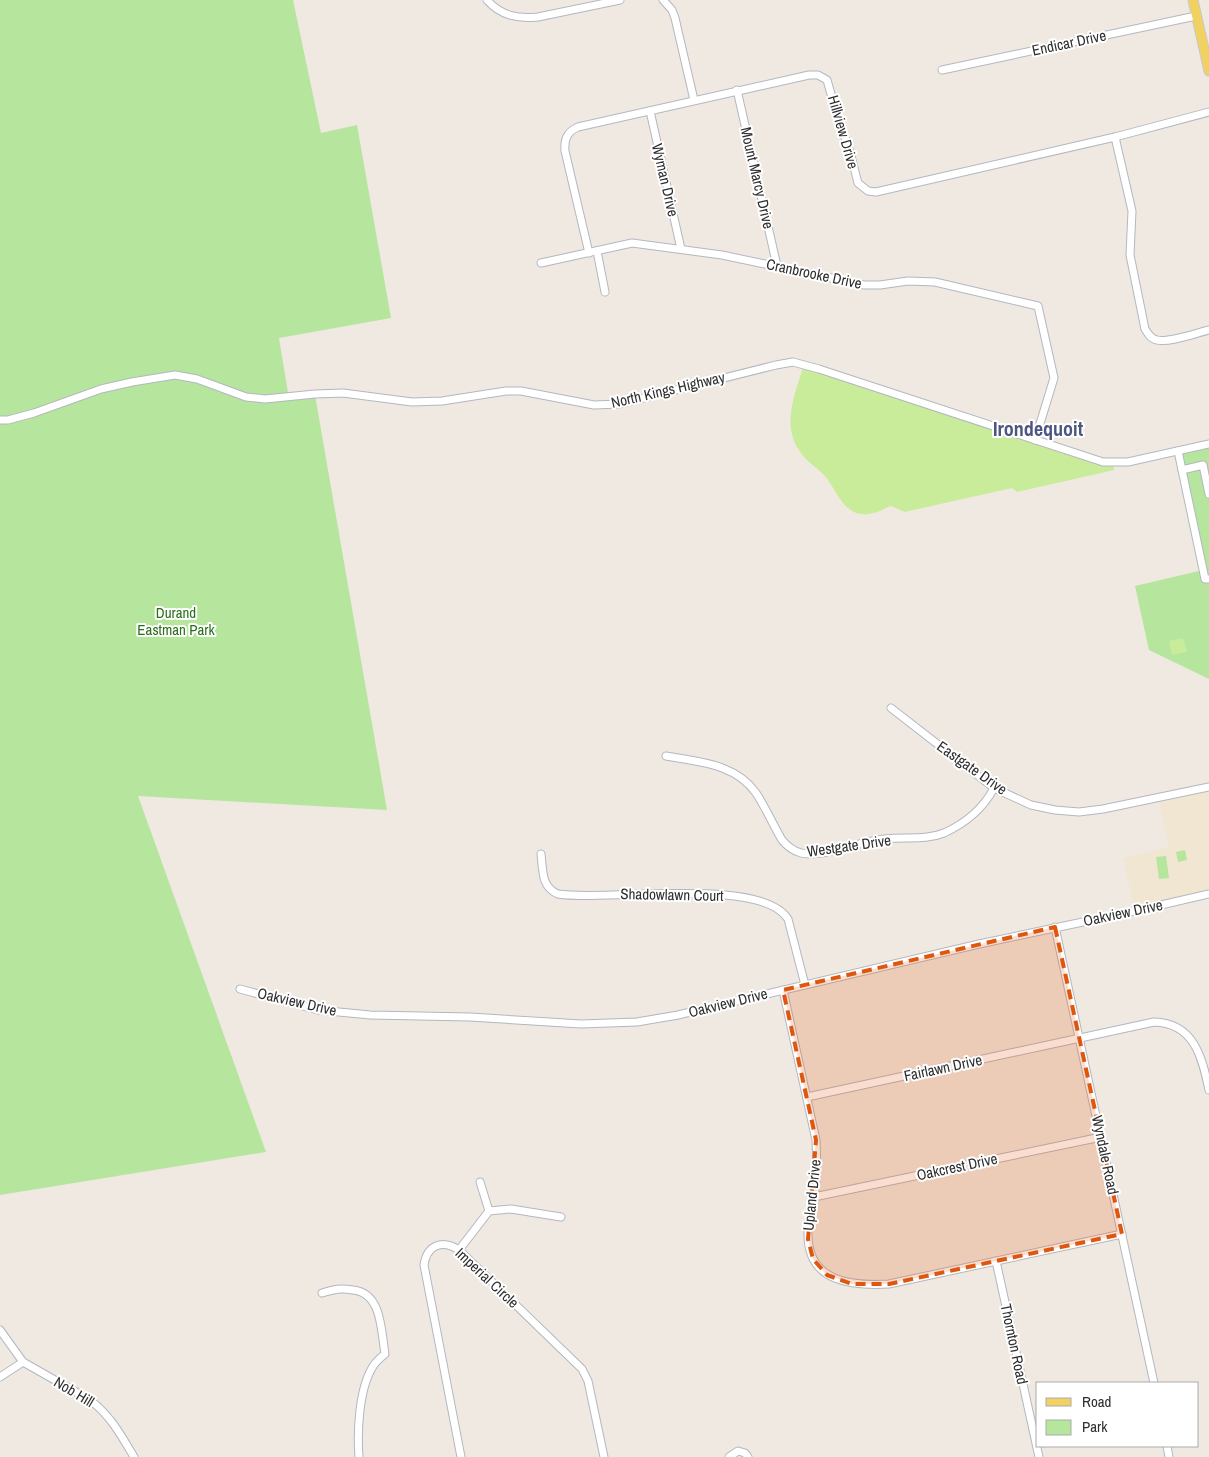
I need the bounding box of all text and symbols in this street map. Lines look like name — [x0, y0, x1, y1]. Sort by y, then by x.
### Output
street label: Endicar Drive — [1030, 24, 1108, 61]
street label: Hillview Drive — [823, 93, 864, 171]
street label: Mount Marcy Drive — [736, 125, 779, 231]
street label: Wyman Drive — [647, 141, 684, 219]
street label: Cranbrooke Drive — [764, 253, 864, 294]
street label: North Kings Highway — [609, 366, 728, 413]
district label: Irondequoit — [993, 415, 1084, 442]
park label: Durand Eastman Park — [137, 602, 215, 640]
street label: Eastgate Drive — [933, 736, 1012, 800]
street label: Westgate Drive — [806, 829, 892, 862]
street label: Shadowlawn Court — [620, 883, 724, 906]
street label: Oakview Drive — [1081, 894, 1165, 931]
street label: Oakview Drive — [255, 982, 339, 1021]
street label: Oakview Drive — [686, 983, 770, 1022]
street label: Fairlawn Drive — [902, 1049, 984, 1086]
street label: Wyndale Road — [1087, 1113, 1124, 1196]
street label: Oakcrest Drive — [915, 1148, 999, 1185]
street label: Upland Drive — [797, 1158, 826, 1232]
street label: Imperial Circle — [451, 1243, 524, 1313]
street label: Thornton Road — [996, 1302, 1033, 1386]
street label: Nob Hill — [50, 1371, 98, 1412]
legend — [1036, 1382, 1199, 1447]
text: Road — [1082, 1391, 1111, 1412]
text: Park — [1082, 1416, 1108, 1437]

